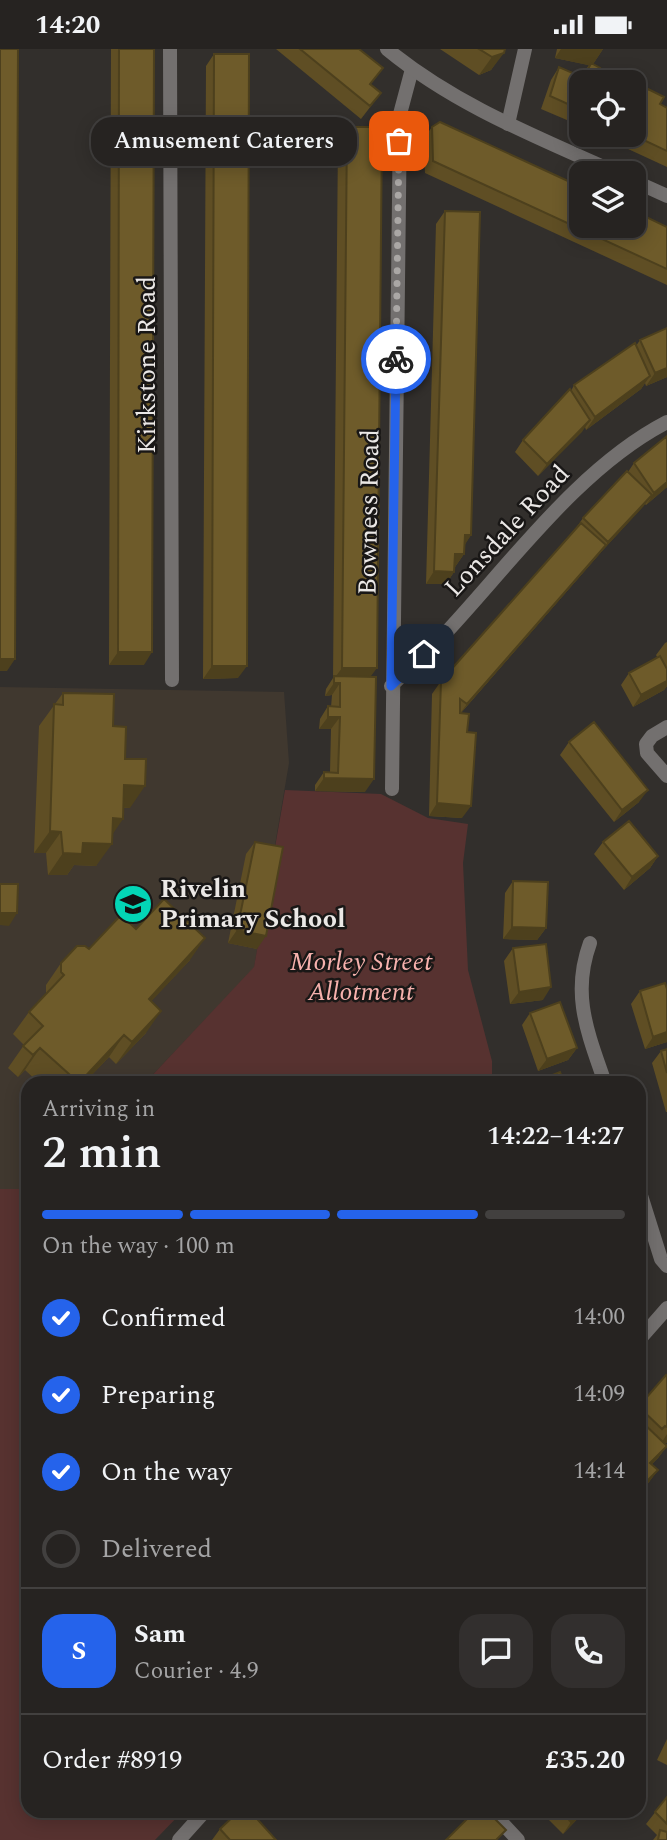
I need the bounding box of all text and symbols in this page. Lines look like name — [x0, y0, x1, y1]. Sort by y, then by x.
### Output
text: 14:20 — [35, 5, 100, 45]
map controls — [569, 70, 646, 238]
button: locate — [569, 70, 646, 147]
pin — [369, 111, 429, 171]
callout: Amusement Caterers — [91, 117, 357, 165]
icon: bag — [380, 122, 418, 160]
text: Amusement Caterers — [114, 124, 334, 159]
button: layers — [569, 161, 646, 238]
street label: Kirkstone Road — [127, 276, 167, 454]
courier — [361, 324, 431, 394]
icon: bike — [377, 340, 415, 378]
street label: Bowness Road — [348, 429, 390, 595]
street label: Lonsdale Road — [435, 455, 579, 607]
pin — [394, 624, 454, 684]
icon: home — [405, 635, 443, 673]
place label: Rivelin Primary School — [160, 869, 345, 939]
school or university icon: Rivelin Primary School — [112, 883, 154, 925]
park label: Morley Street Allotment — [290, 942, 433, 1012]
text: Arriving in — [42, 1092, 155, 1127]
text: 14:22–14:27 — [487, 1116, 625, 1156]
text: 2 min — [42, 1118, 161, 1188]
text: On the way · 100 m — [42, 1229, 235, 1264]
text: Confirmed — [101, 1298, 226, 1338]
icon: check — [42, 1299, 80, 1337]
text: 14:00 — [573, 1300, 625, 1335]
text: Preparing — [101, 1375, 215, 1415]
icon: check — [42, 1376, 80, 1414]
text: 14:09 — [573, 1377, 625, 1412]
text: On the way — [101, 1452, 232, 1492]
icon: check — [42, 1453, 80, 1491]
text: 14:14 — [573, 1454, 625, 1489]
text: Delivered — [101, 1529, 212, 1569]
text: Sam — [134, 1614, 186, 1654]
button: chat — [459, 1614, 533, 1688]
button: phone — [551, 1614, 625, 1688]
text: S — [72, 1631, 86, 1671]
text: Courier · 4.9 — [134, 1654, 259, 1689]
text: Order #8919 — [42, 1740, 182, 1780]
text: £35.20 — [545, 1740, 625, 1780]

